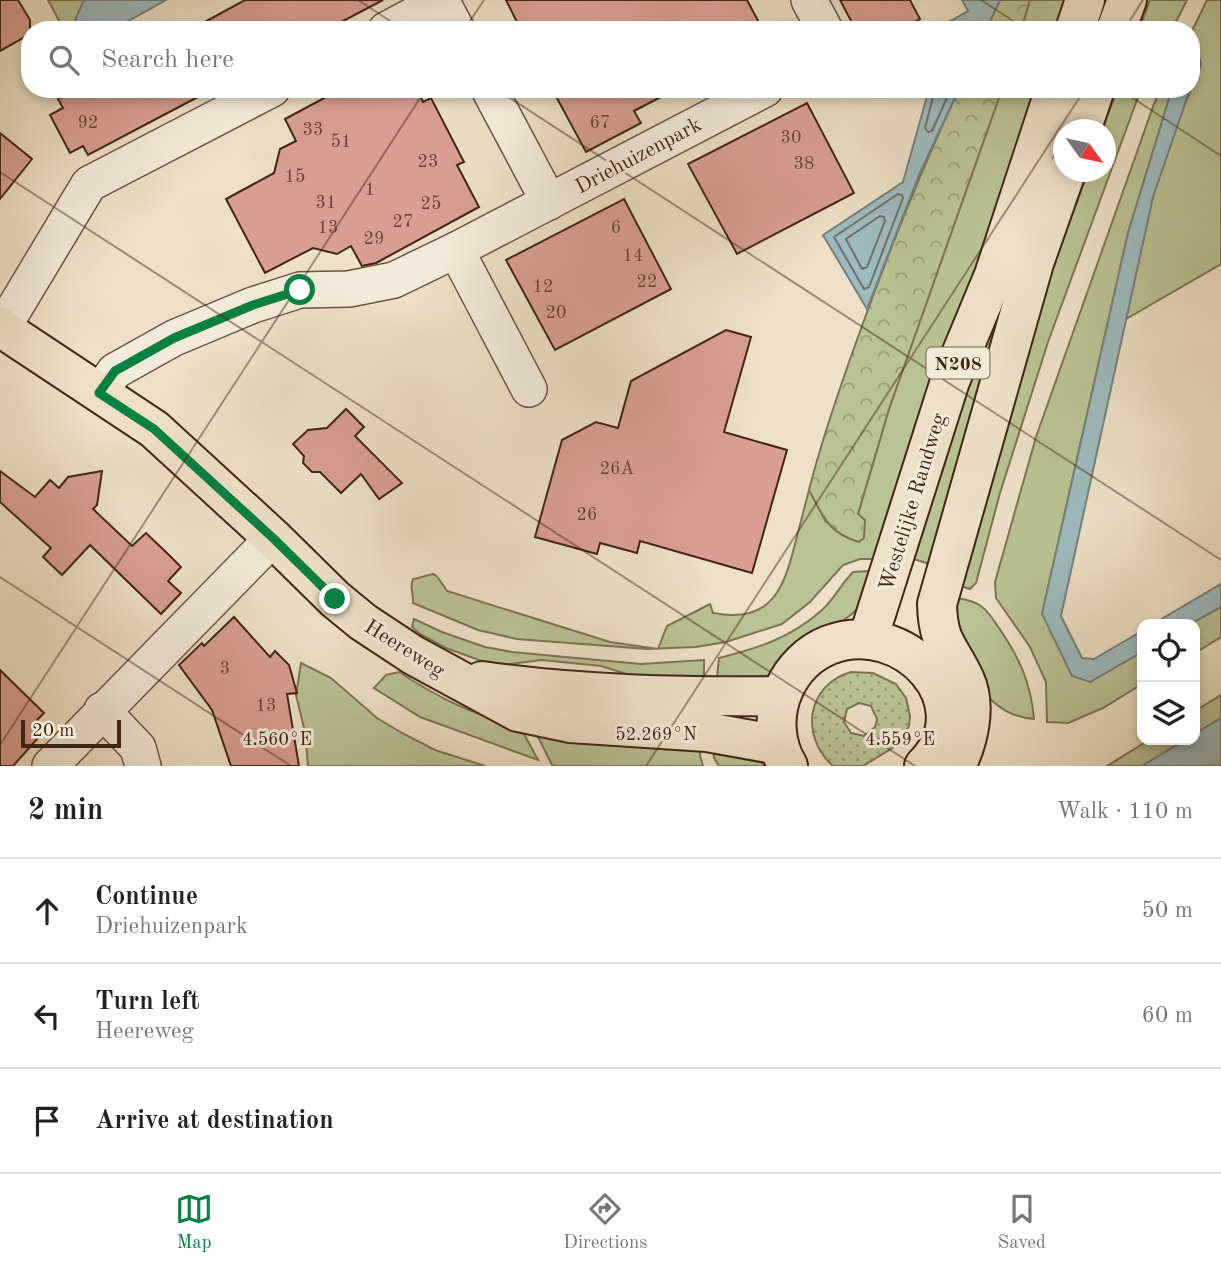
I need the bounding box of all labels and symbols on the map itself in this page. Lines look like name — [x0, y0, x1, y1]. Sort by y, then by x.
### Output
house number: 92 — [78, 114, 98, 132]
street label: Driehuizenpark — [572, 114, 705, 198]
house number: 67 — [590, 114, 610, 132]
north arrow — [1053, 119, 1116, 182]
house number: 33 — [303, 121, 323, 139]
house number: 30 — [781, 129, 801, 147]
house number: 51 — [331, 133, 351, 151]
house number: 23 — [418, 153, 438, 171]
house number: 38 — [794, 155, 814, 173]
house number: 15 — [285, 168, 305, 186]
house number: 1 — [365, 181, 375, 199]
house number: 31 — [316, 194, 336, 212]
house number: 25 — [421, 195, 441, 213]
house number: 27 — [393, 213, 413, 231]
house number: 13 — [318, 219, 338, 237]
house number: 6 — [611, 219, 621, 237]
house number: 29 — [364, 230, 384, 248]
house number: 14 — [623, 247, 643, 265]
house number: 22 — [637, 273, 657, 291]
route start — [284, 274, 315, 305]
house number: 12 — [533, 278, 553, 296]
house number: 20 — [546, 304, 566, 322]
road number: N208 — [926, 348, 990, 378]
street label: Westelijke Randweg — [876, 410, 951, 594]
house number: 26A — [600, 460, 635, 478]
house number: 26 — [577, 506, 597, 524]
route end — [319, 583, 350, 614]
street label: Heereweg — [360, 616, 449, 682]
house number: 3 — [220, 660, 230, 678]
house number: 13 — [256, 697, 276, 715]
scale bar — [21, 717, 121, 749]
text: 52.269°N — [615, 726, 697, 744]
text: 4.560°E — [242, 731, 312, 749]
text: 4.559°E — [865, 731, 935, 749]

